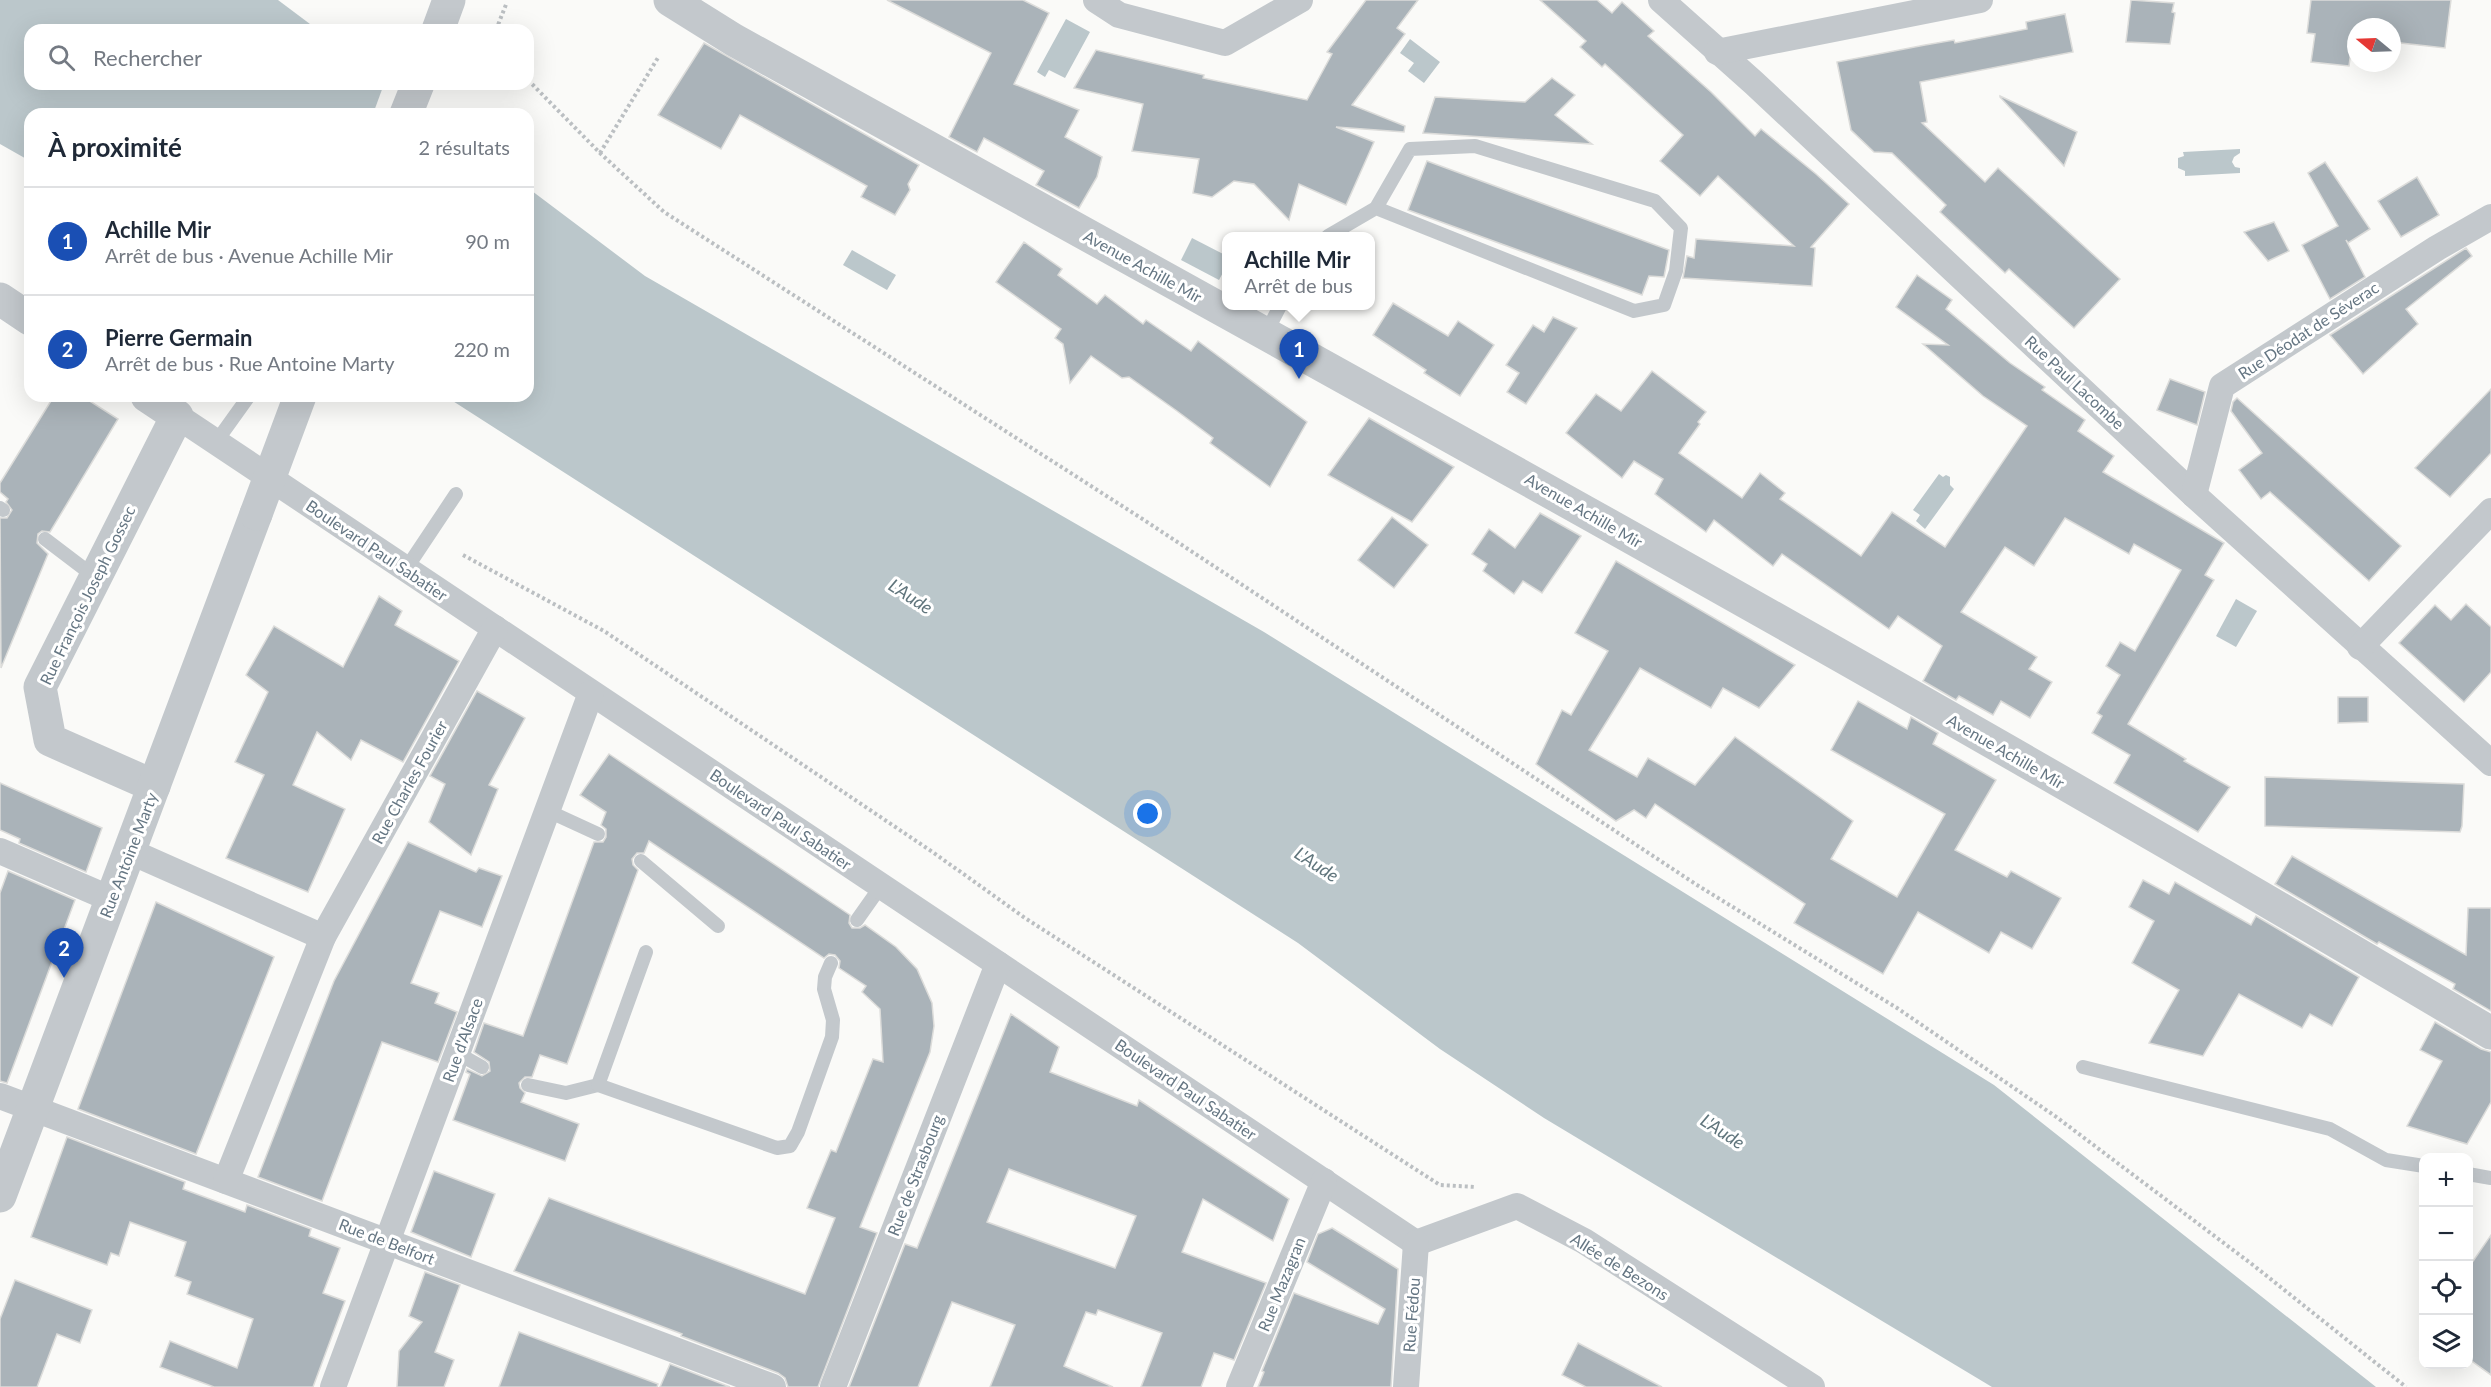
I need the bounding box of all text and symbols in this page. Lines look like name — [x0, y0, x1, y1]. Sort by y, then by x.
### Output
north arrow — [2347, 18, 2401, 72]
search box — [24, 24, 534, 90]
icon: search — [45, 41, 78, 74]
text: Rechercher — [93, 44, 202, 71]
text: À proximité — [48, 131, 182, 163]
text: 2 résultats — [419, 135, 510, 159]
text: Achille Mir — [105, 216, 211, 243]
street label: Avenue Achille Mir — [1081, 226, 1206, 306]
text: 1 — [62, 229, 73, 253]
text: 90 m — [465, 229, 510, 253]
popup — [1222, 232, 1375, 310]
text: Arrêt de bus · Avenue Achille Mir — [105, 243, 393, 267]
text: Achille Mir — [1244, 246, 1350, 273]
text: Arrêt de bus — [1244, 273, 1353, 297]
street label: Rue Déodat de Séverac — [2234, 277, 2382, 383]
text: Pierre Germain — [105, 324, 253, 351]
pin: 1 — [1280, 330, 1318, 379]
street label: Rue Paul Lacombe — [2022, 331, 2128, 433]
text: 2 — [62, 337, 73, 361]
text: 220 m — [454, 337, 510, 361]
text: Arrêt de bus · Rue Antoine Marty — [105, 351, 395, 375]
street label: Avenue Achille Mir — [1522, 469, 1646, 551]
street label: Boulevard Paul Sabatier — [303, 496, 451, 605]
street label: Rue François Joseph Gossec — [35, 502, 139, 688]
water label: L'Aude — [885, 574, 937, 618]
street label: Avenue Achille Mir — [1944, 710, 2068, 792]
street label: Rue Charles Fourier — [367, 717, 451, 847]
street label: Boulevard Paul Sabatier — [707, 765, 855, 874]
street label: Rue Antoine Marty — [95, 789, 161, 920]
your location — [1133, 799, 1162, 828]
water label: L'Aude — [1291, 842, 1343, 886]
pin: 2 — [44, 928, 84, 978]
street label: Rue d'Alsace — [438, 995, 486, 1085]
street label: Boulevard Paul Sabatier — [1112, 1035, 1260, 1144]
water label: L'Aude — [1697, 1109, 1749, 1153]
street label: Rue de Strasbourg — [883, 1112, 947, 1238]
map controls — [2419, 1153, 2473, 1369]
button: + — [2419, 1153, 2473, 1207]
button: − — [2419, 1207, 2473, 1261]
street label: Rue de Belfort — [336, 1214, 438, 1268]
street label: Allée de Bezons — [1568, 1228, 1672, 1304]
street label: Rue Mazagran — [1253, 1234, 1309, 1334]
button: locate — [2419, 1261, 2473, 1315]
street label: Rue Fédou — [1399, 1277, 1423, 1353]
button: layers — [2419, 1315, 2473, 1369]

